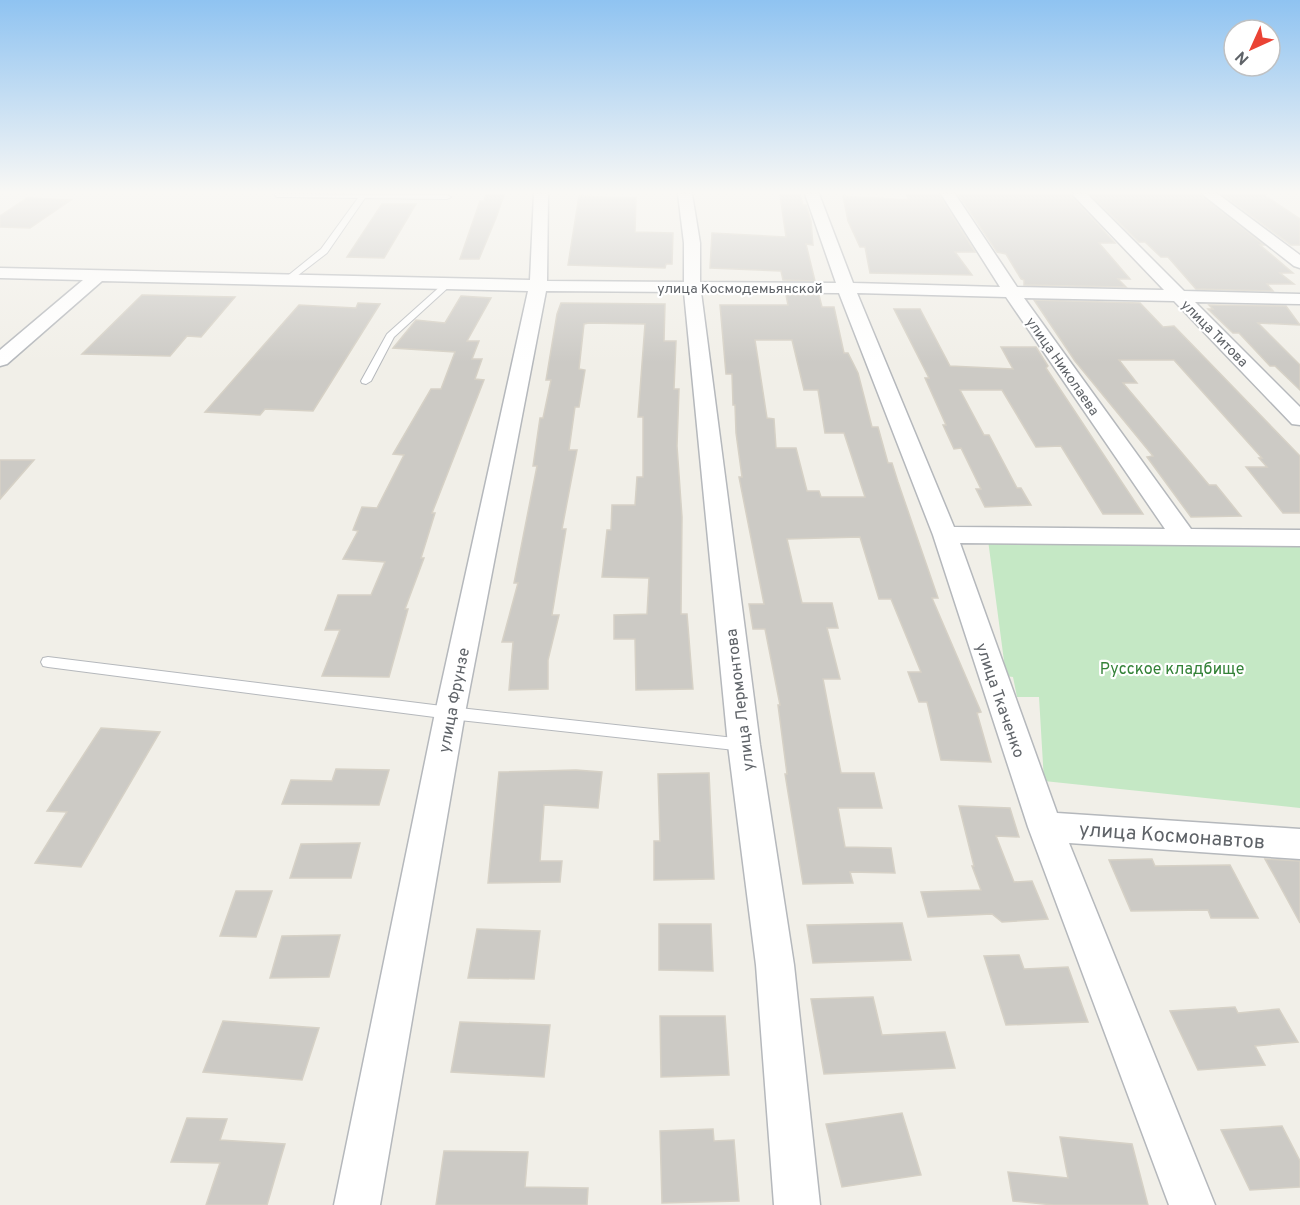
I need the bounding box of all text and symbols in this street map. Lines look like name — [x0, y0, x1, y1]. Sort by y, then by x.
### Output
north arrow — [1222, 18, 1282, 78]
text: N — [1232, 46, 1254, 68]
street label: улица Космодемьянской — [657, 281, 823, 298]
street label: улица Титова — [1177, 297, 1251, 371]
street label: улица Николаева — [1021, 314, 1102, 419]
street label: улица Лермонтова — [722, 627, 760, 772]
street label: улица Ткаченко — [970, 641, 1028, 761]
street label: улица Фрунзе — [435, 646, 475, 755]
park label: Русское кладбище — [1100, 660, 1244, 680]
street label: улица Космонавтов — [1078, 818, 1266, 856]

